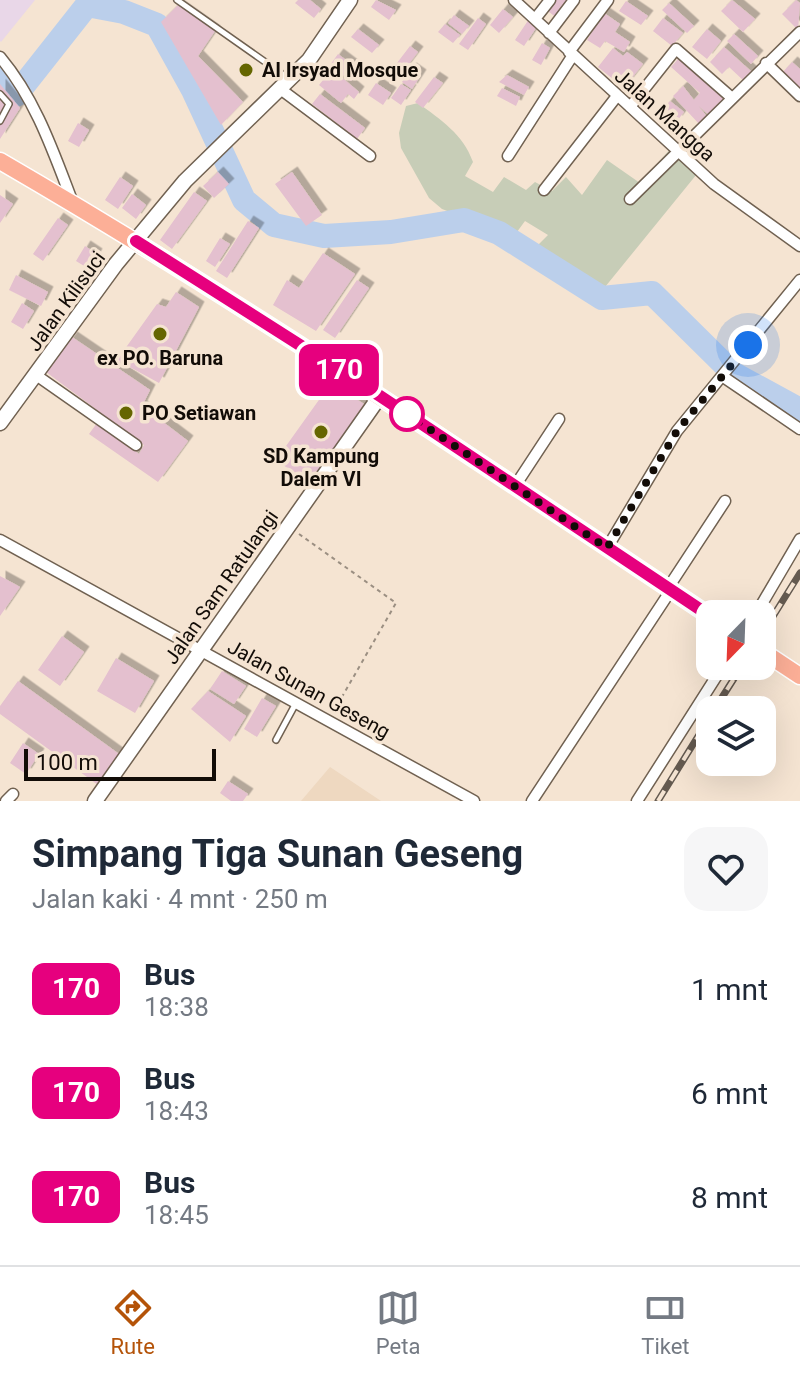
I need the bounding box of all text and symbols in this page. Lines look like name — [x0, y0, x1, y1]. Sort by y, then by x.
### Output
place label: Al Irsyad Mosque — [262, 58, 419, 82]
marker: Al Irsyad Mosque — [237, 61, 255, 79]
street label: Jalan Mangga — [610, 64, 720, 166]
street label: Jalan Kilisuci — [22, 246, 110, 356]
marker: ex PO. Baruna — [151, 325, 169, 343]
your location — [728, 325, 768, 365]
line badge: 170 — [293, 344, 385, 396]
place label: ex PO. Baruna — [97, 346, 223, 370]
text: 170 — [315, 353, 363, 386]
unlabelled marker — [390, 397, 424, 431]
place label: PO Setiawan — [142, 401, 256, 425]
marker: PO Setiawan — [117, 404, 135, 422]
marker: SD Kampung Dalem VI — [312, 423, 330, 441]
place label: SD Kampung Dalem VI — [263, 444, 379, 491]
street label: Jalan Sam Ratulangi — [159, 505, 283, 669]
north arrow — [696, 600, 776, 680]
map controls — [696, 600, 776, 776]
street label: Jalan Sunan Geseng — [224, 634, 394, 744]
button: layers — [696, 696, 776, 776]
scale bar — [24, 745, 216, 781]
text: 100 m — [36, 750, 98, 775]
button: heart — [684, 827, 768, 911]
text: Simpang Tiga Sunan Geseng — [32, 832, 523, 876]
text: Jalan kaki · 4 mnt · 250 m — [32, 884, 328, 914]
text: Bus — [144, 957, 195, 992]
text: 170 — [52, 972, 100, 1005]
text: 1 mnt — [691, 972, 768, 1007]
text: 18:38 — [144, 992, 209, 1022]
text: Bus — [144, 1061, 195, 1096]
text: 170 — [52, 1076, 100, 1109]
text: 6 mnt — [691, 1076, 768, 1111]
text: 18:43 — [144, 1096, 209, 1126]
text: Bus — [144, 1165, 195, 1200]
text: 170 — [52, 1180, 100, 1213]
text: 8 mnt — [691, 1180, 768, 1215]
text: 18:45 — [144, 1200, 209, 1230]
tab: Rute — [110, 1286, 155, 1359]
tab: Peta — [376, 1286, 420, 1359]
tab: Tiket — [641, 1286, 690, 1359]

